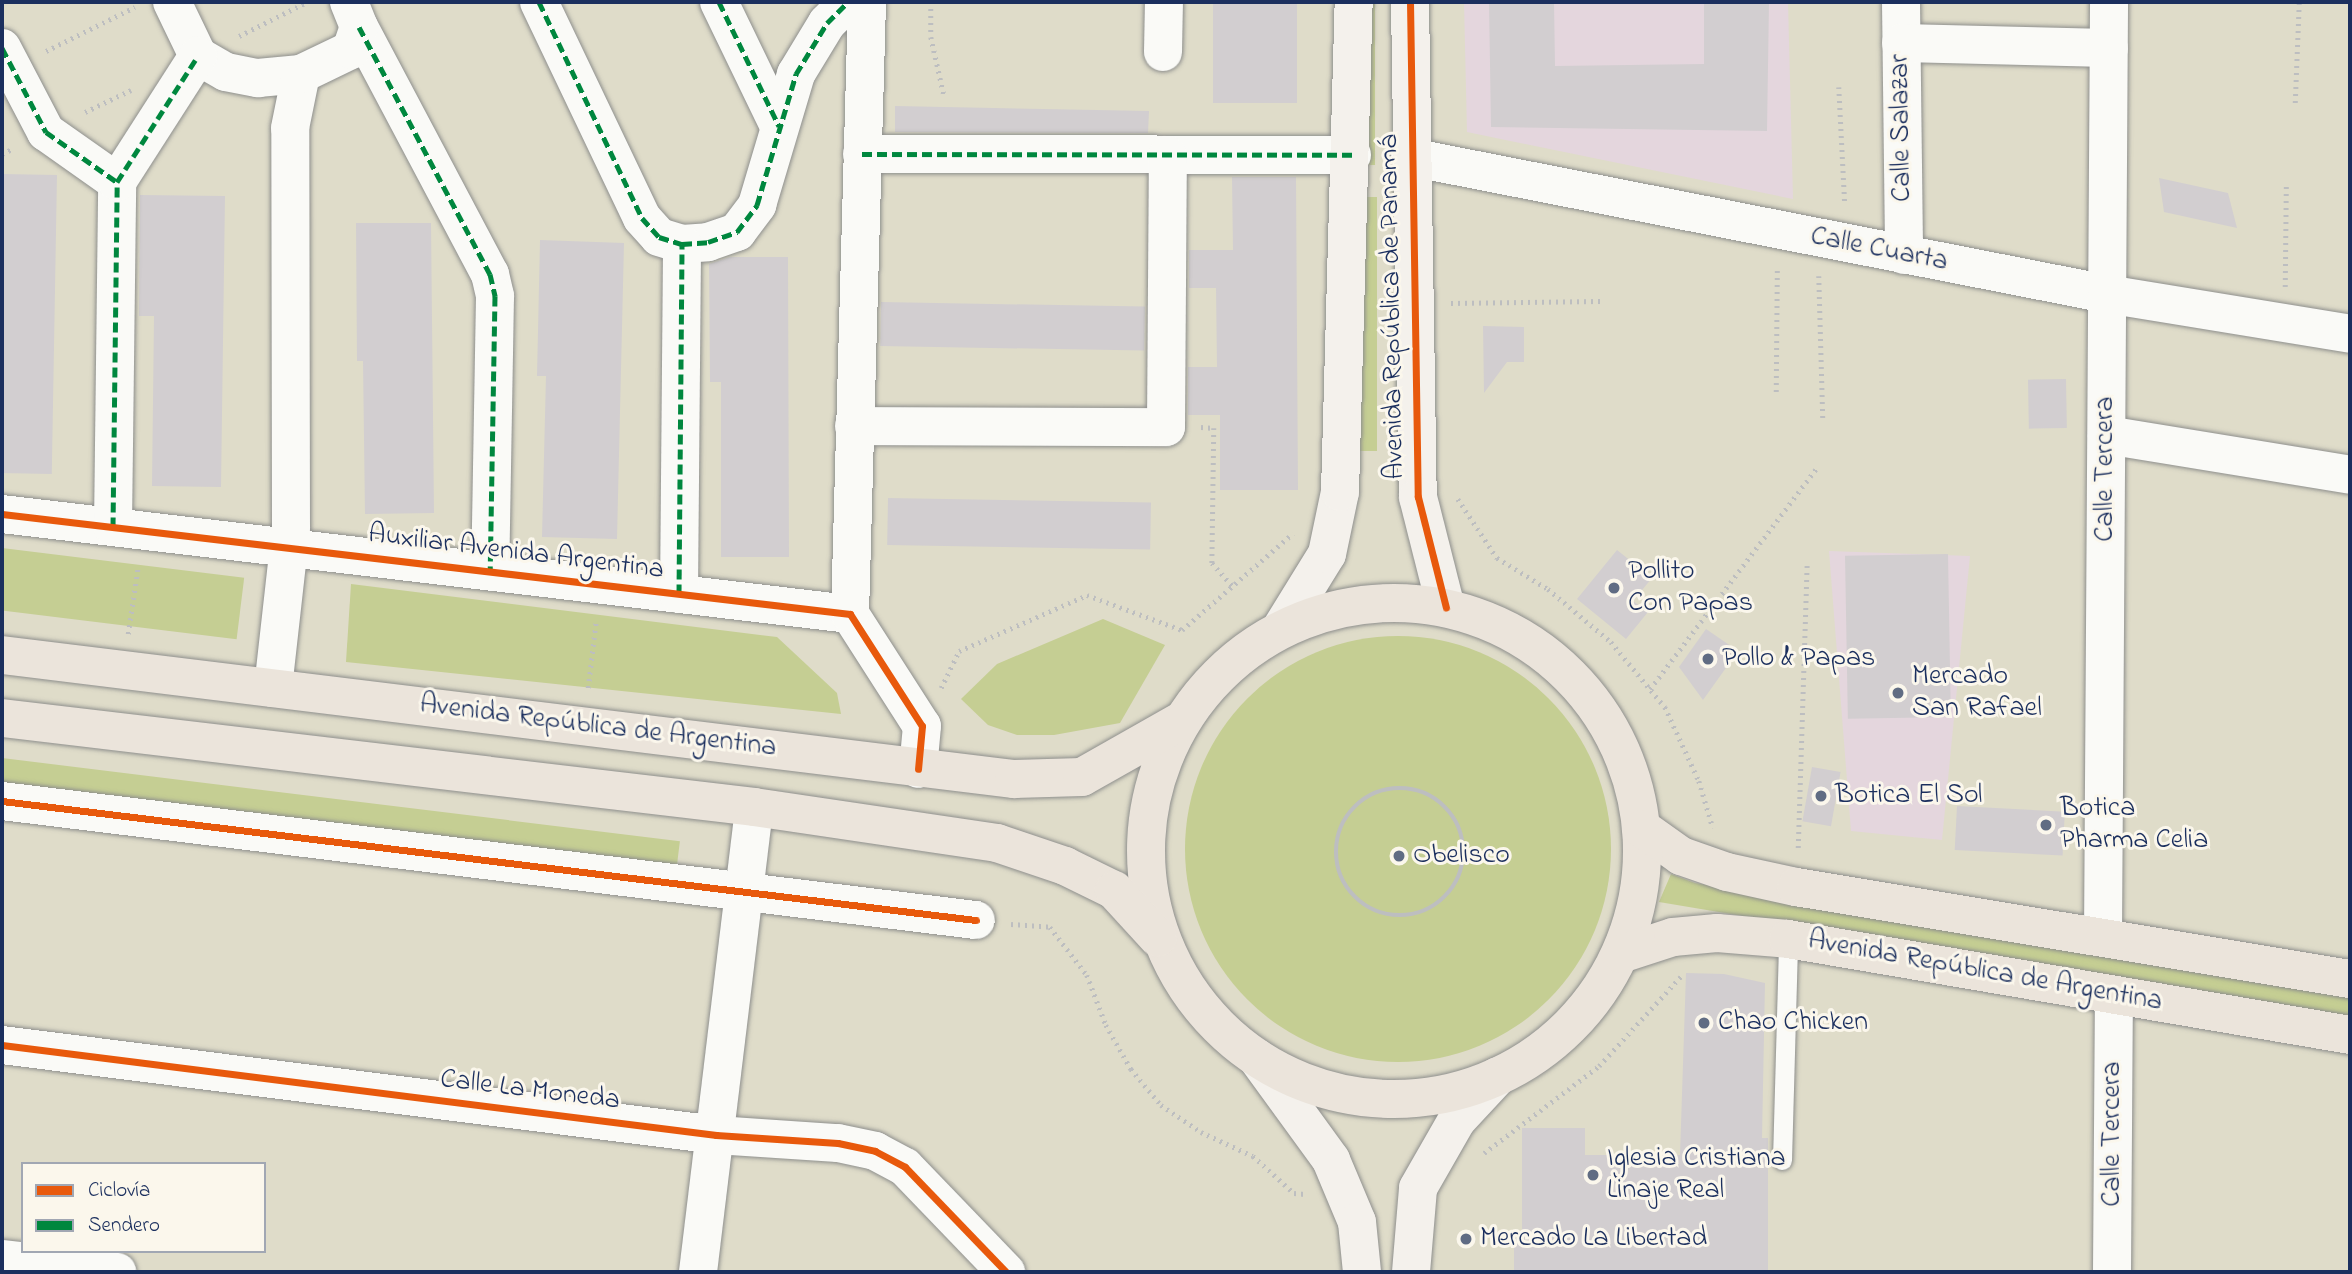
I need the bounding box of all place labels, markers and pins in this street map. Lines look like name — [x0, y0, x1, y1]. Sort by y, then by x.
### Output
place label: Pollito Con Papas — [1628, 555, 1753, 621]
marker: Pollito Con Papas — [1606, 580, 1622, 596]
place label: Pollo & Papas — [1722, 642, 1875, 676]
marker: Pollo & Papas — [1700, 651, 1716, 667]
place label: Mercado San Rafael — [1912, 660, 2042, 726]
marker: Mercado San Rafael — [1890, 685, 1906, 701]
place label: Botica El Sol — [1835, 779, 1982, 813]
marker: Botica El Sol — [1813, 788, 1829, 804]
place label: Botica Pharma Celia — [2060, 792, 2208, 858]
marker: Botica Pharma Celia — [2038, 817, 2054, 833]
place label: Obelisco — [1413, 839, 1510, 873]
marker: Obelisco — [1391, 848, 1407, 864]
place label: Chao Chicken — [1718, 1006, 1868, 1040]
marker: Chao Chicken — [1696, 1015, 1712, 1031]
place label: Iglesia Cristiana Linaje Real — [1607, 1142, 1786, 1208]
marker: Iglesia Cristiana Linaje Real — [1585, 1167, 1601, 1183]
place label: Mercado La Libertad — [1480, 1222, 1707, 1256]
marker: Mercado La Libertad — [1458, 1231, 1474, 1247]

